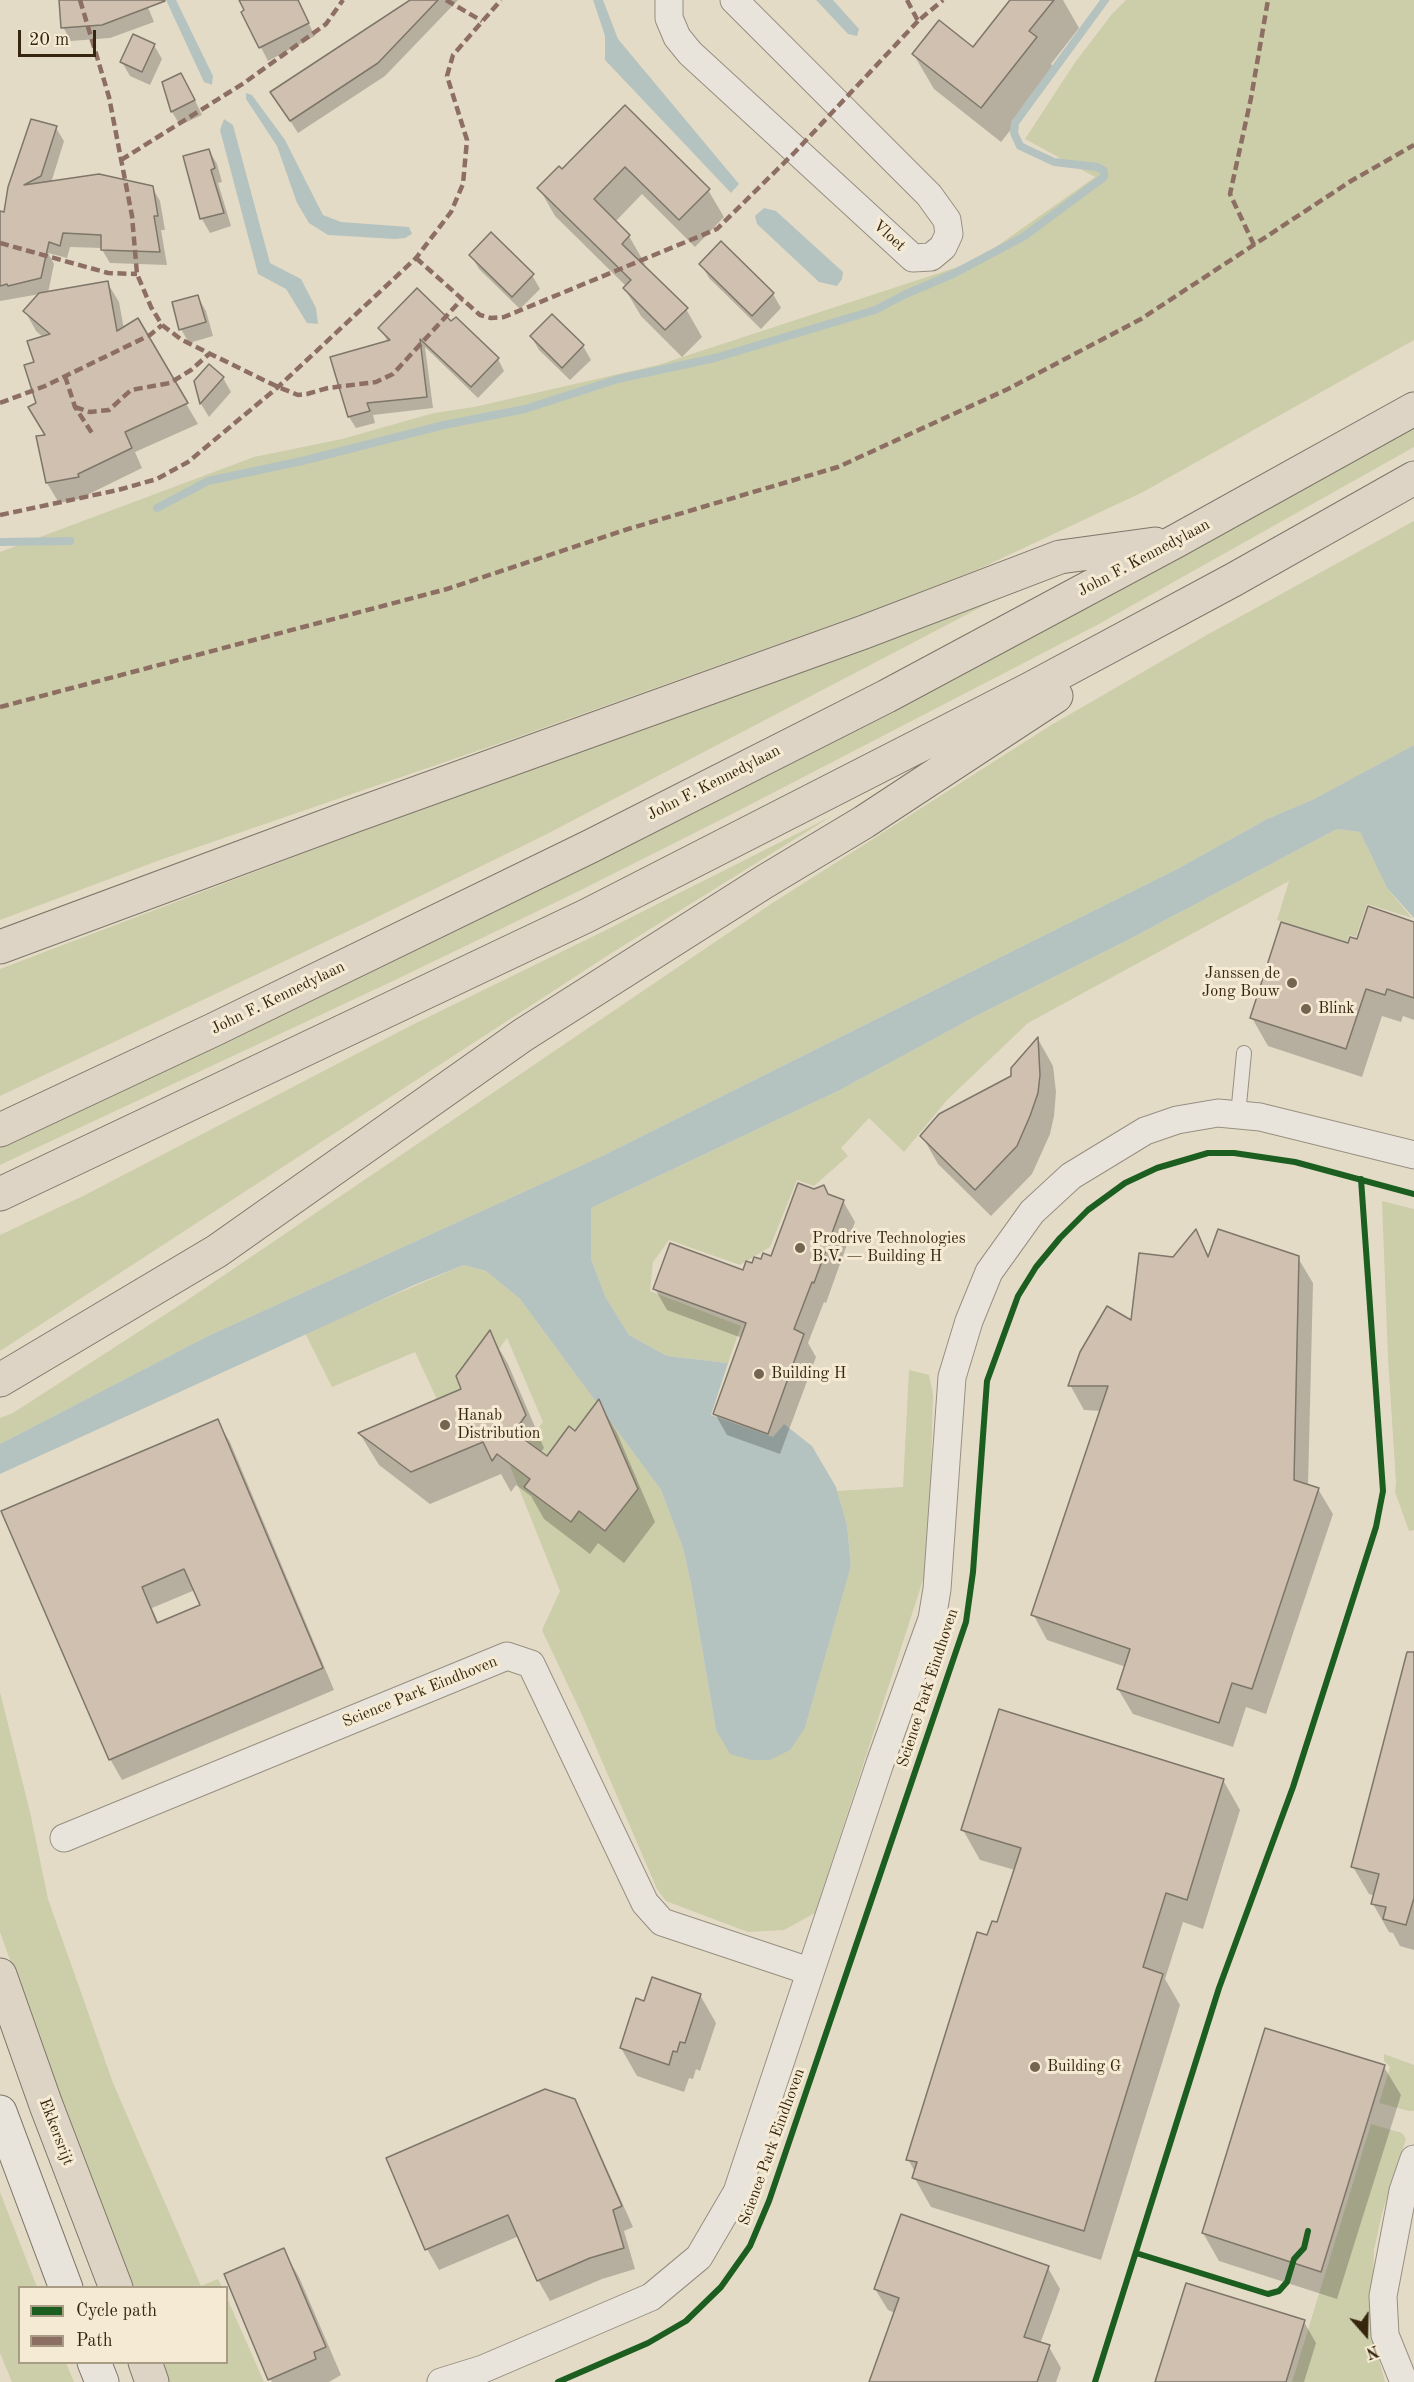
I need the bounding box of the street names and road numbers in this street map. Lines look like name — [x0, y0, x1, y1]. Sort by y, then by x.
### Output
street label: Vloet — [869, 216, 909, 256]
street label: John F. Kennedylaan — [1075, 515, 1213, 601]
street label: John F. Kennedylaan — [644, 741, 784, 825]
street label: John F. Kennedylaan — [208, 957, 348, 1039]
street label: Science Park Eindhoven — [893, 1606, 963, 1770]
street label: Science Park Eindhoven — [340, 1652, 500, 1732]
street label: Science Park Eindhoven — [735, 2066, 809, 2228]
street label: Ekkersrijt — [34, 2096, 78, 2168]

